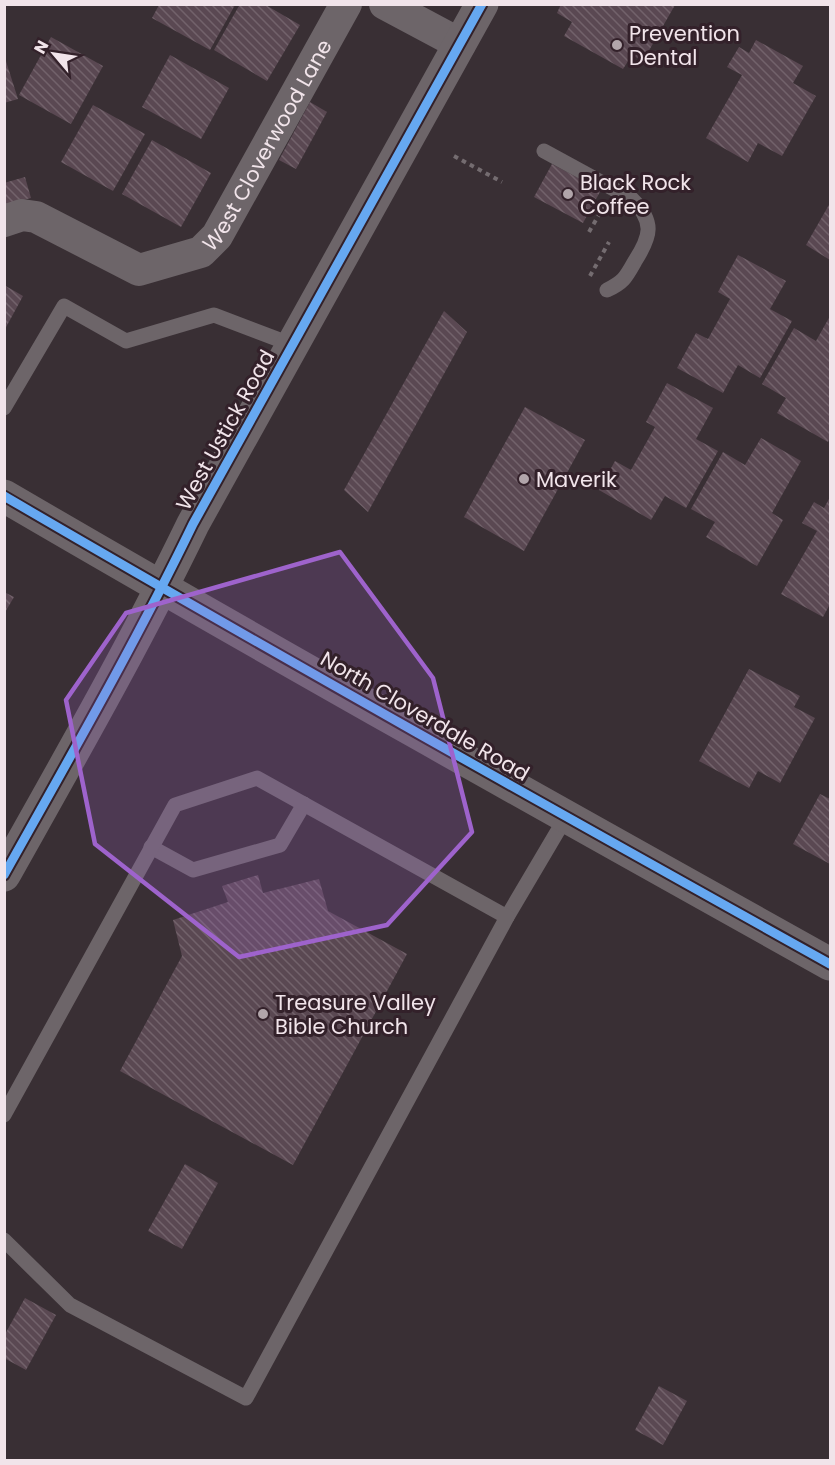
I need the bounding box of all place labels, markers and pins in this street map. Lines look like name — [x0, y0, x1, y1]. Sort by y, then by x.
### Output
place label: Prevention Dental — [629, 19, 740, 72]
marker: Prevention Dental — [610, 38, 624, 52]
place label: Black Rock Coffee — [580, 168, 691, 221]
marker: Black Rock Coffee — [561, 187, 575, 201]
place label: Maverik — [536, 465, 617, 494]
marker: Maverik — [517, 472, 531, 486]
place label: Treasure Valley Bible Church — [275, 988, 436, 1041]
marker: Treasure Valley Bible Church — [256, 1007, 270, 1021]

